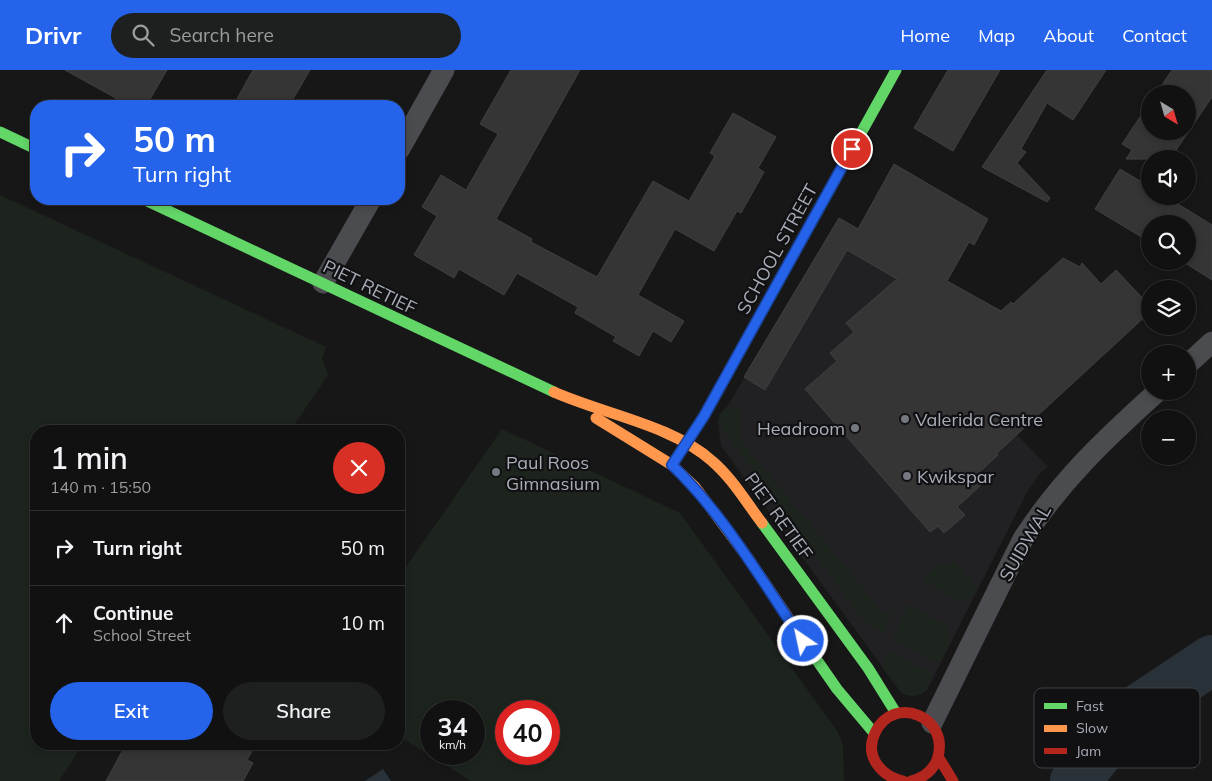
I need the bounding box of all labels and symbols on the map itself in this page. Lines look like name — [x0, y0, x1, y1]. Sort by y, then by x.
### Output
north arrow — [1141, 85, 1196, 140]
pin — [831, 128, 873, 170]
street label: SCHOOL STREET — [732, 180, 822, 318]
street label: PIET RETIEF — [319, 254, 421, 320]
place label: Valerida Centre — [915, 408, 1043, 431]
marker: Valerida Centre — [899, 413, 911, 425]
place label: Headroom — [757, 417, 845, 440]
marker: Headroom — [849, 422, 861, 434]
place label: Paul Roos Gimnasium — [506, 451, 600, 495]
place label: Kwikspar — [917, 465, 994, 488]
marker: Paul Roos Gimnasium — [490, 466, 502, 478]
street label: PIET RETIEF — [740, 468, 818, 564]
marker: Kwikspar — [901, 470, 913, 482]
street label: SUIDWAL — [994, 501, 1056, 585]
position arrow — [776, 614, 828, 666]
legend — [1034, 688, 1200, 768]
text: Fast — [1076, 697, 1104, 715]
speed limit sign: 40 — [495, 700, 560, 765]
text: Slow — [1076, 719, 1108, 737]
text: Jam — [1076, 742, 1101, 760]

